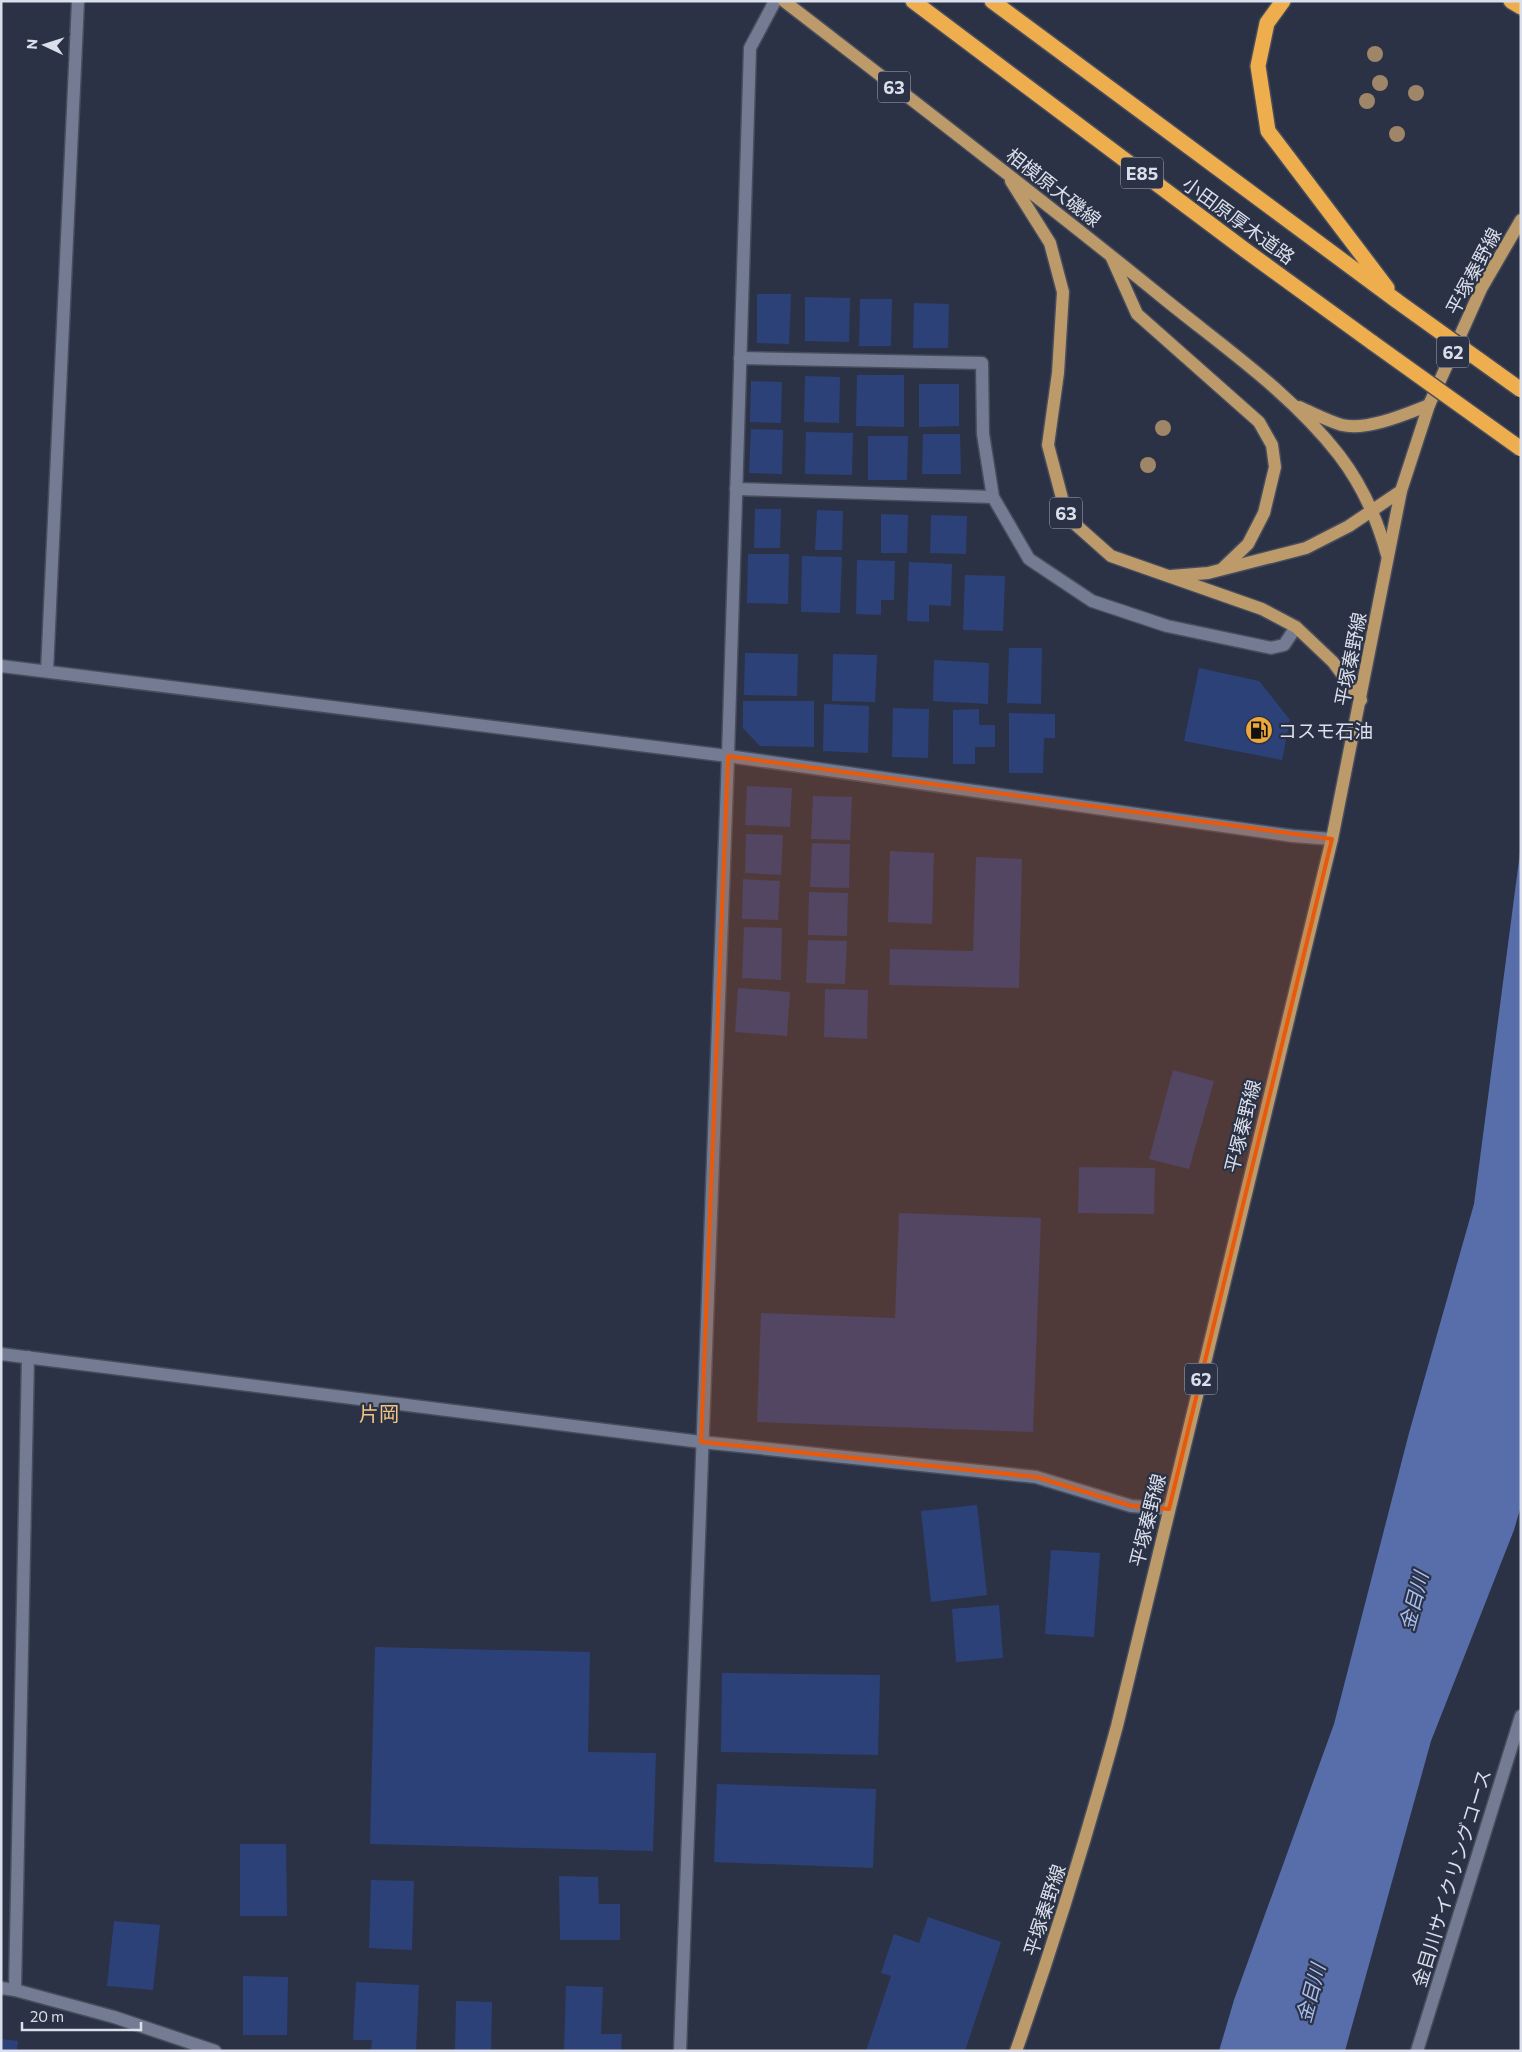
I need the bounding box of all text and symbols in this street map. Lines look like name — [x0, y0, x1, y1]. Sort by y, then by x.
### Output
north arrow — [20, 20, 70, 70]
text: N — [23, 38, 40, 50]
road number: 63 — [878, 72, 910, 102]
street label: 相模原大磯線 — [1002, 143, 1106, 231]
road number: E85 — [1121, 158, 1163, 188]
street label: 小田原厚木道路 — [1178, 172, 1300, 268]
street label: 平塚秦野線 — [1441, 224, 1505, 318]
road number: 62 — [1437, 337, 1469, 368]
road number: 63 — [1050, 498, 1082, 528]
street label: 平塚秦野線 — [1330, 610, 1370, 708]
fuel station icon: コスモ石油 — [1244, 715, 1274, 745]
place label: コスモ石油 — [1278, 719, 1373, 742]
street label: 平塚秦野線 — [1219, 1077, 1265, 1175]
road number: 62 — [1185, 1364, 1217, 1395]
district label: 片岡 — [359, 1401, 399, 1425]
street label: 平塚秦野線 — [1124, 1471, 1170, 1569]
water label: 金目川 — [1394, 1567, 1433, 1633]
street label: 金目川サイクリングコース — [1407, 1766, 1495, 1990]
street label: 平塚秦野線 — [1018, 1861, 1070, 1959]
water label: 金目川 — [1291, 1959, 1330, 2025]
scale bar — [22, 2000, 141, 2032]
text: 20 m — [30, 2007, 64, 2025]

